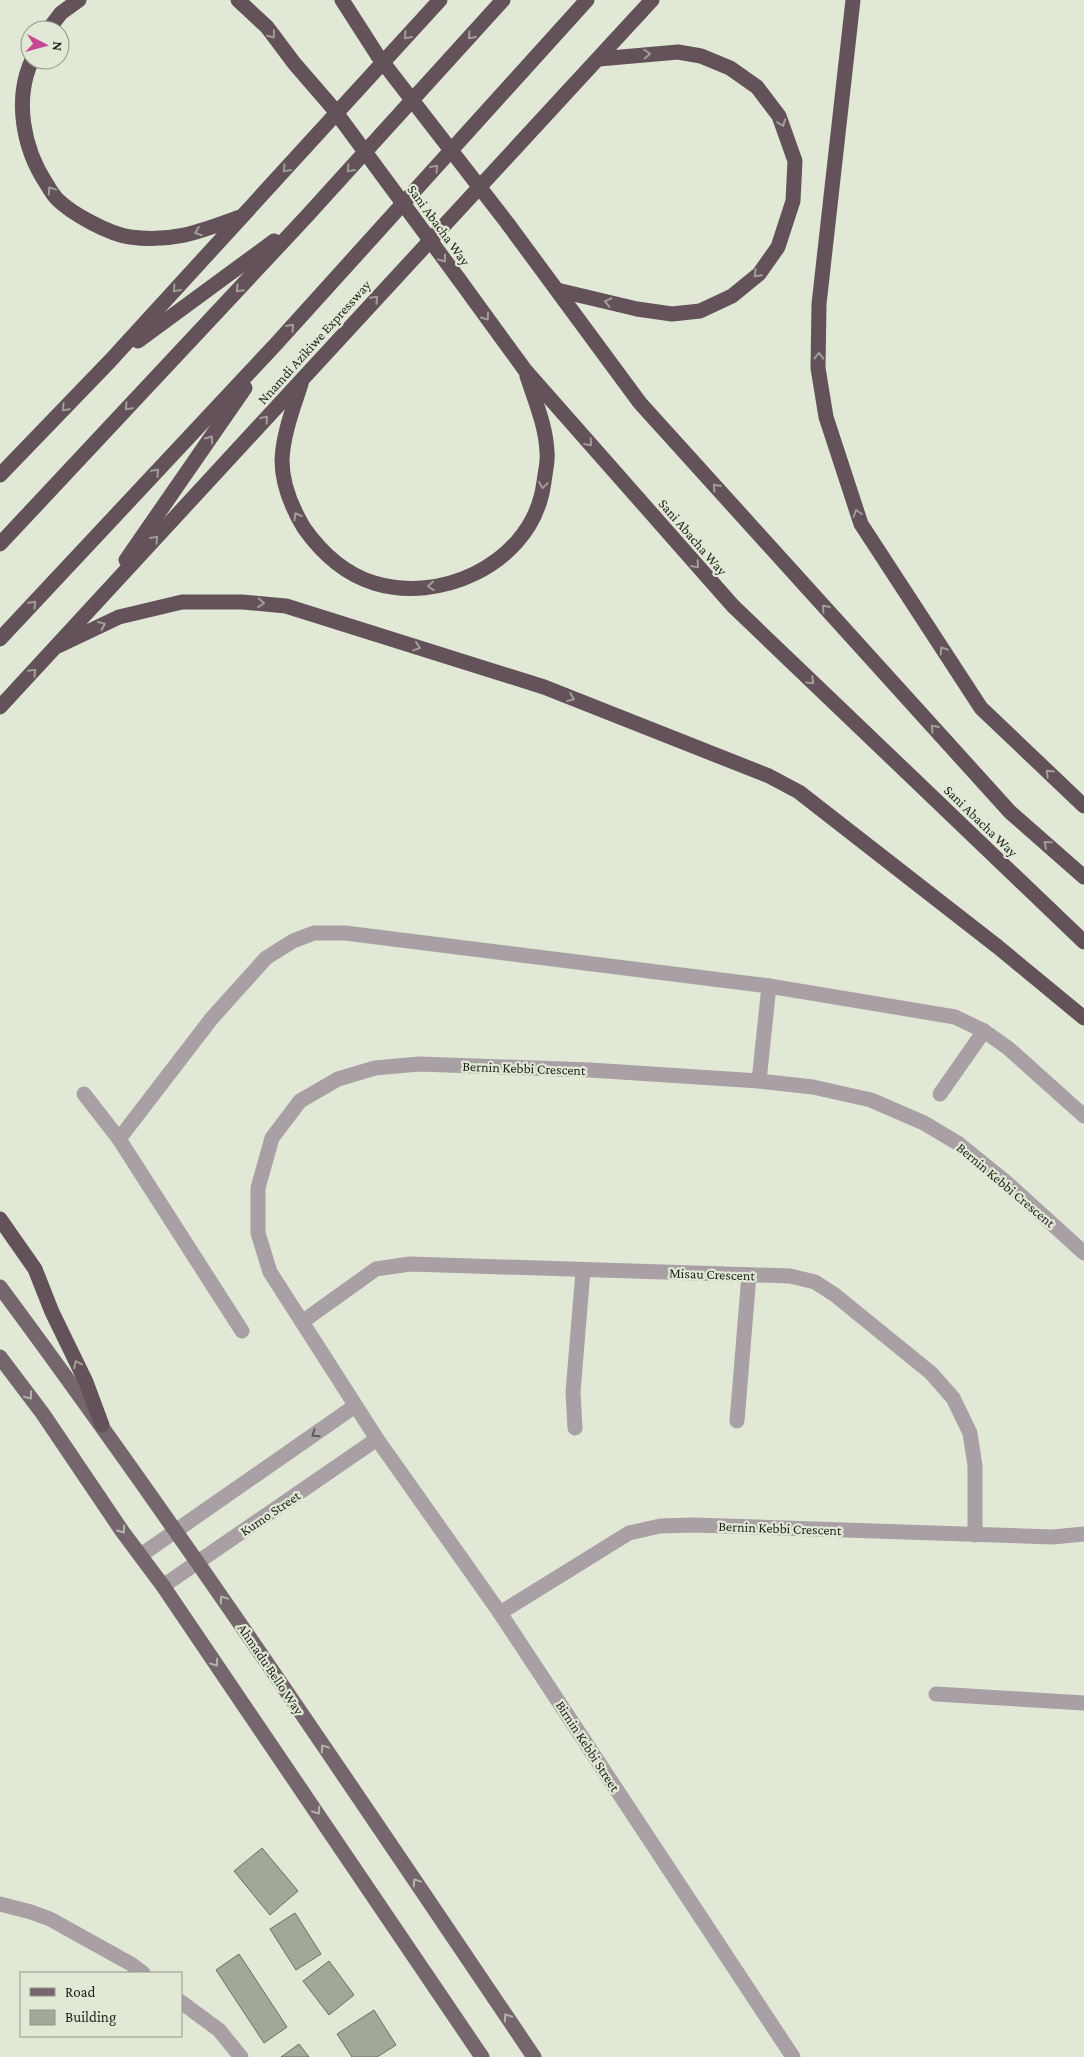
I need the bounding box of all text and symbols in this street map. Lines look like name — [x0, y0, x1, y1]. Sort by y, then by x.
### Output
north arrow — [20, 20, 70, 70]
one-way arrow — [267, 29, 275, 38]
one-way arrow — [467, 30, 476, 39]
one-way arrow — [404, 31, 413, 40]
text: N — [49, 41, 66, 52]
one-way arrow — [644, 48, 652, 59]
one-way arrow — [776, 119, 786, 127]
one-way arrow — [283, 163, 292, 172]
one-way arrow — [346, 164, 355, 173]
one-way arrow — [429, 164, 438, 173]
street label: Sani Abacha Way — [404, 182, 474, 269]
one-way arrow — [48, 187, 57, 196]
one-way arrow — [194, 226, 203, 236]
one-way arrow — [438, 253, 446, 262]
one-way arrow — [754, 268, 763, 277]
street label: Nnamdi Azikiwe Expressway — [254, 276, 374, 407]
one-way arrow — [173, 283, 182, 292]
one-way arrow — [236, 283, 245, 292]
one-way arrow — [369, 296, 378, 305]
one-way arrow — [603, 297, 612, 308]
one-way arrow — [480, 312, 490, 321]
one-way arrow — [285, 324, 294, 333]
one-way arrow — [813, 352, 824, 360]
one-way arrow — [125, 401, 134, 410]
one-way arrow — [62, 402, 71, 411]
one-way arrow — [259, 416, 268, 425]
one-way arrow — [204, 435, 213, 445]
one-way arrow — [583, 438, 592, 447]
one-way arrow — [150, 469, 159, 478]
one-way arrow — [538, 481, 549, 489]
one-way arrow — [713, 484, 722, 493]
street label: Sani Abacha Way — [656, 496, 731, 579]
one-way arrow — [853, 509, 863, 518]
one-way arrow — [294, 512, 304, 521]
one-way arrow — [150, 536, 159, 545]
one-way arrow — [691, 560, 700, 569]
one-way arrow — [427, 581, 435, 592]
one-way arrow — [257, 598, 265, 609]
one-way arrow — [27, 600, 36, 609]
one-way arrow — [822, 604, 831, 613]
one-way arrow — [97, 621, 106, 632]
one-way arrow — [412, 641, 420, 651]
one-way arrow — [940, 647, 950, 656]
one-way arrow — [27, 668, 36, 677]
one-way arrow — [805, 675, 814, 684]
one-way arrow — [566, 691, 575, 702]
one-way arrow — [931, 724, 940, 733]
one-way arrow — [1045, 770, 1054, 779]
street label: Sani Abacha Way — [941, 782, 1021, 860]
one-way arrow — [1044, 841, 1053, 850]
street label: Bernin Kebbi Crescent — [462, 1058, 586, 1078]
street label: Bernin Kebbi Crescent — [954, 1139, 1059, 1231]
street label: Misau Crescent — [669, 1265, 756, 1284]
one-way arrow — [73, 1360, 83, 1369]
one-way arrow — [23, 1390, 32, 1400]
one-way arrow — [312, 1428, 321, 1437]
street label: Kumo Street — [237, 1487, 303, 1539]
street label: Bernin Kebbi Crescent — [718, 1518, 842, 1538]
one-way arrow — [116, 1524, 124, 1533]
one-way arrow — [220, 1595, 229, 1605]
street label: Ahmadu Bello Way — [235, 1620, 308, 1718]
one-way arrow — [209, 1657, 218, 1666]
street label: Birnin Kebbi Street — [553, 1698, 624, 1795]
one-way arrow — [321, 1744, 330, 1753]
one-way arrow — [311, 1805, 320, 1815]
one-way arrow — [413, 1878, 422, 1888]
legend — [20, 1972, 182, 2037]
text: Road — [65, 1984, 96, 2000]
text: Building — [65, 2009, 116, 2026]
one-way arrow — [504, 2013, 513, 2022]

